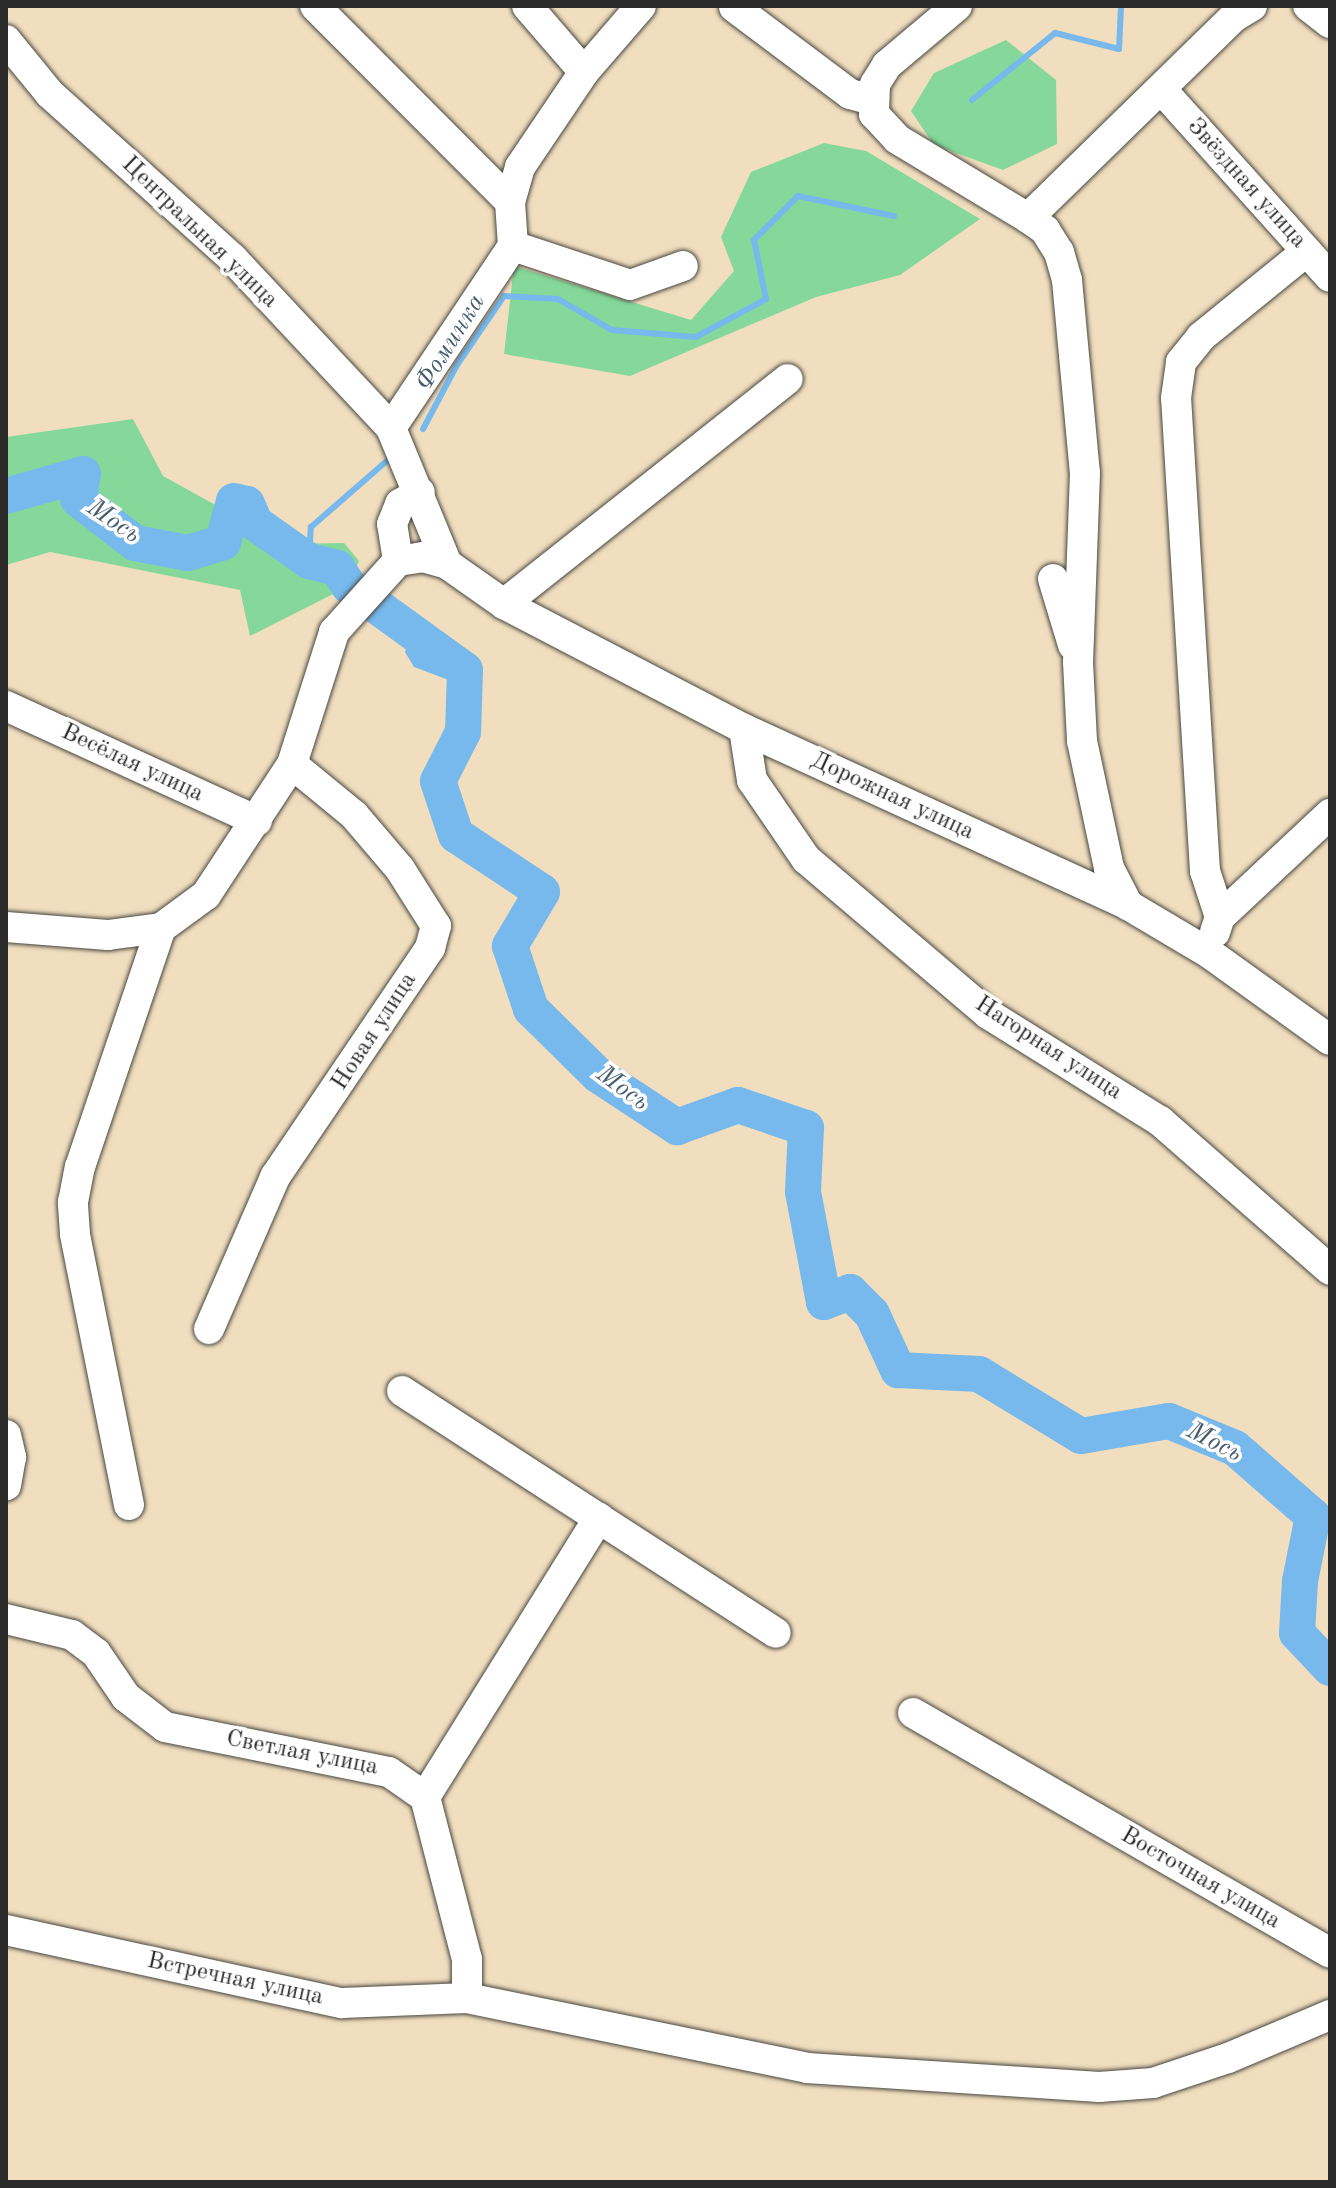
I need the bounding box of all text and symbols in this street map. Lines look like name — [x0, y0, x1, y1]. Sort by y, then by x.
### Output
street label: Звёздная улица — [1180, 113, 1312, 255]
street label: Центральная улица — [115, 151, 283, 315]
water label: Фоминка — [409, 289, 493, 397]
water label: Мось — [80, 493, 146, 551]
street label: Весёлая улица — [56, 718, 208, 810]
street label: Дорожная улица — [806, 747, 978, 847]
street label: Новая улица — [326, 968, 424, 1096]
street label: Нагорная улица — [969, 991, 1127, 1107]
water label: Мось — [589, 1059, 655, 1119]
water label: Мось — [1181, 1416, 1247, 1470]
street label: Светлая улица — [224, 1725, 380, 1783]
street label: Восточная улица — [1115, 1822, 1285, 1936]
street label: Встречная улица — [144, 1947, 326, 2013]

